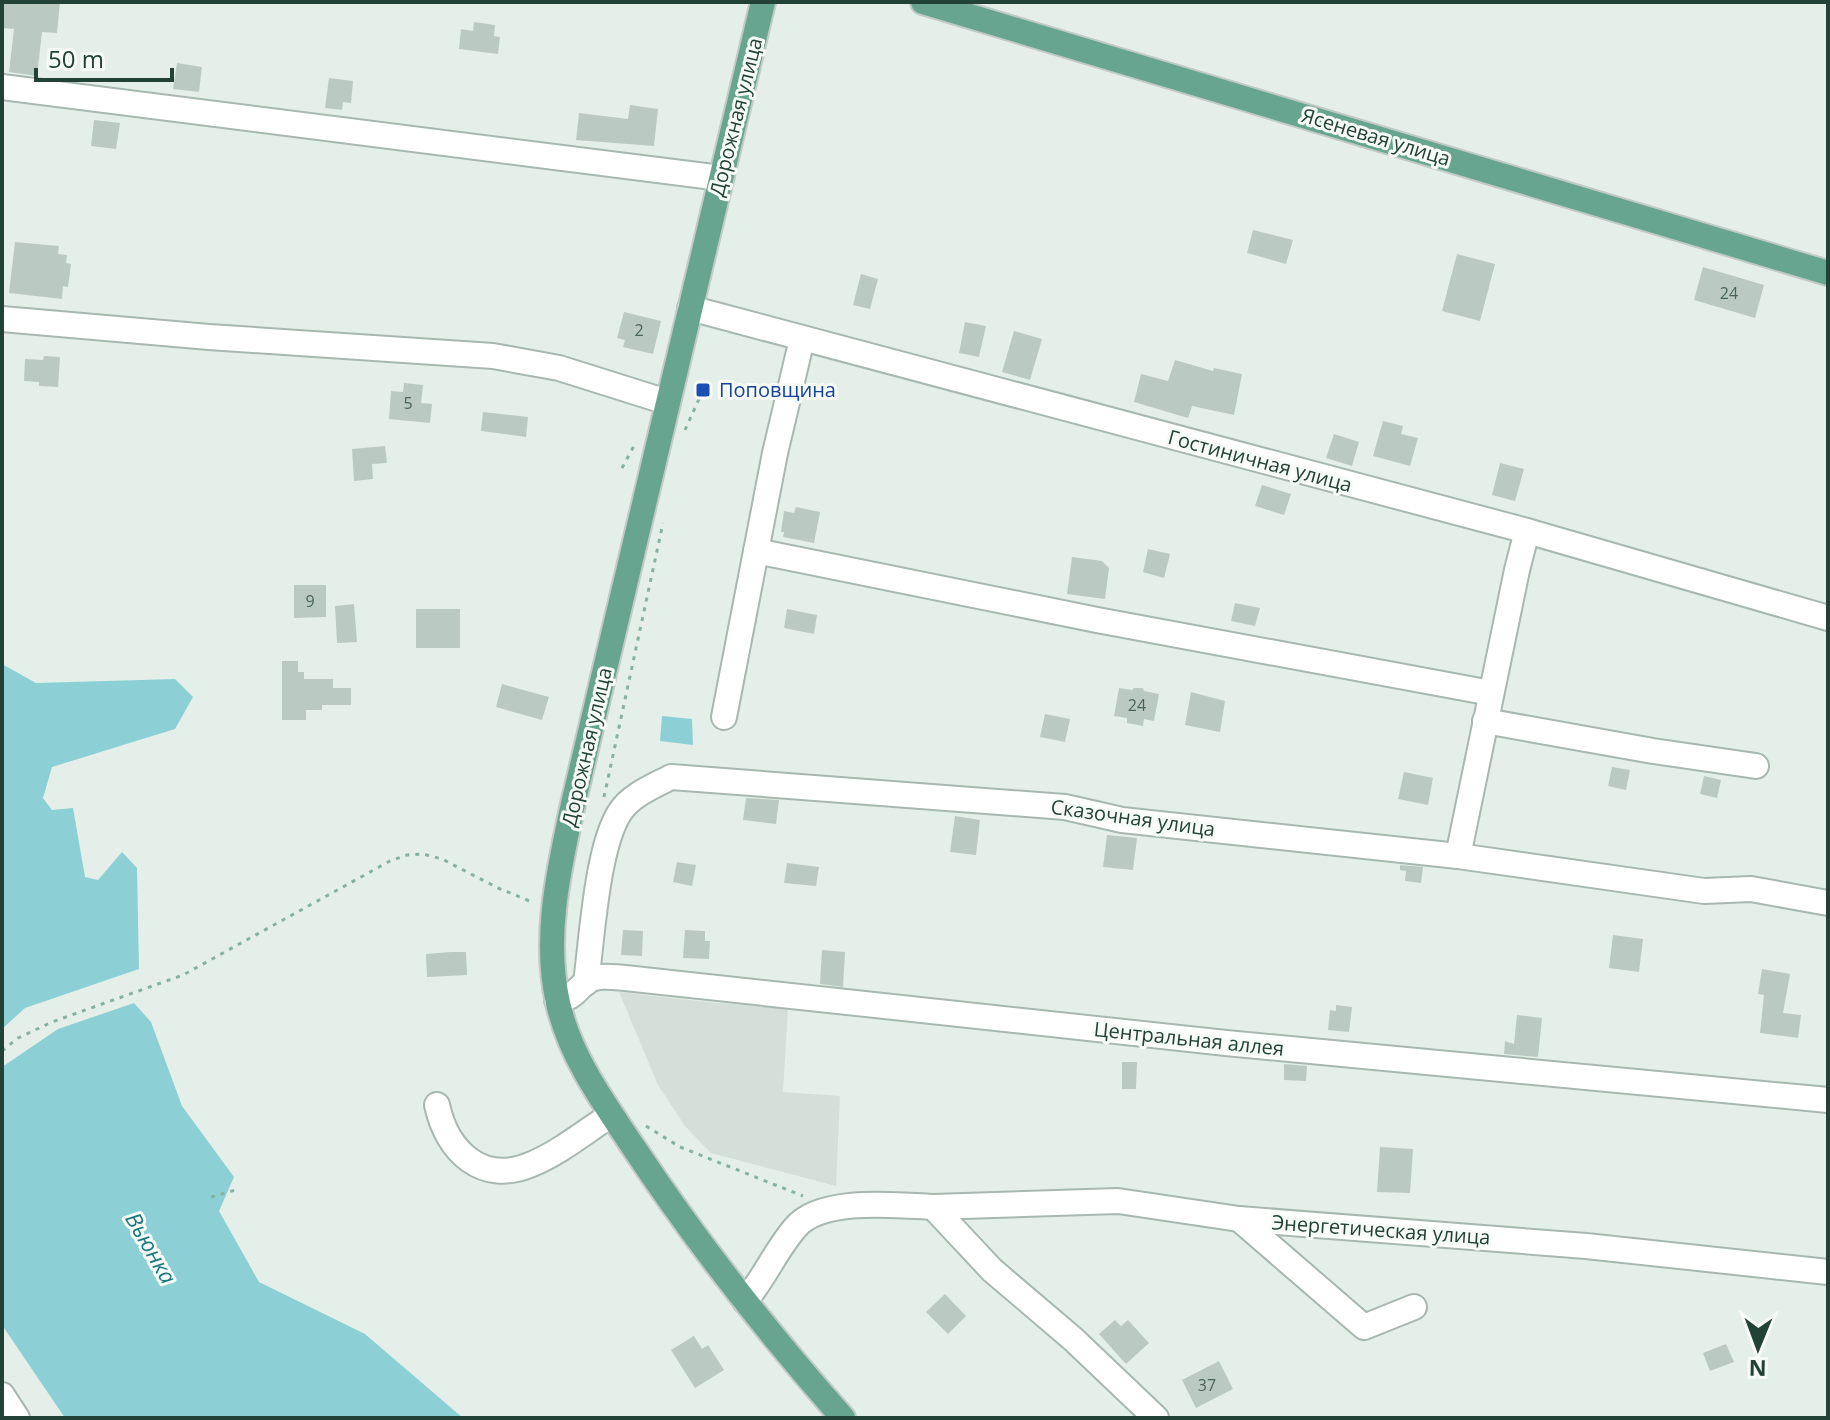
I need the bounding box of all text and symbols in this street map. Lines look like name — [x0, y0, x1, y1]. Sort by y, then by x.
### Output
scale bar — [36, 32, 172, 82]
street label: Дорожная улица — [703, 35, 768, 199]
text: 50 m — [48, 42, 104, 75]
street label: Ясеневая улица — [1299, 101, 1454, 172]
house number: 24 — [1720, 282, 1738, 304]
house number: 2 — [634, 319, 644, 341]
place label: Поповщина — [719, 376, 836, 403]
marker: Поповщина — [694, 381, 712, 399]
house number: 5 — [403, 392, 413, 414]
street label: Гостиничная улица — [1165, 423, 1355, 498]
house number: 9 — [305, 590, 315, 612]
street label: Дорожная улица — [555, 665, 618, 829]
house number: 24 — [1128, 694, 1146, 716]
street label: Сказочная улица — [1049, 793, 1217, 842]
street label: Центральная аллея — [1093, 1015, 1285, 1062]
water label: Вьюнка — [119, 1206, 184, 1289]
street label: Энергетическая улица — [1271, 1208, 1491, 1251]
north arrow — [1718, 1308, 1798, 1388]
text: N — [1748, 1354, 1767, 1384]
house number: 37 — [1198, 1374, 1216, 1396]

